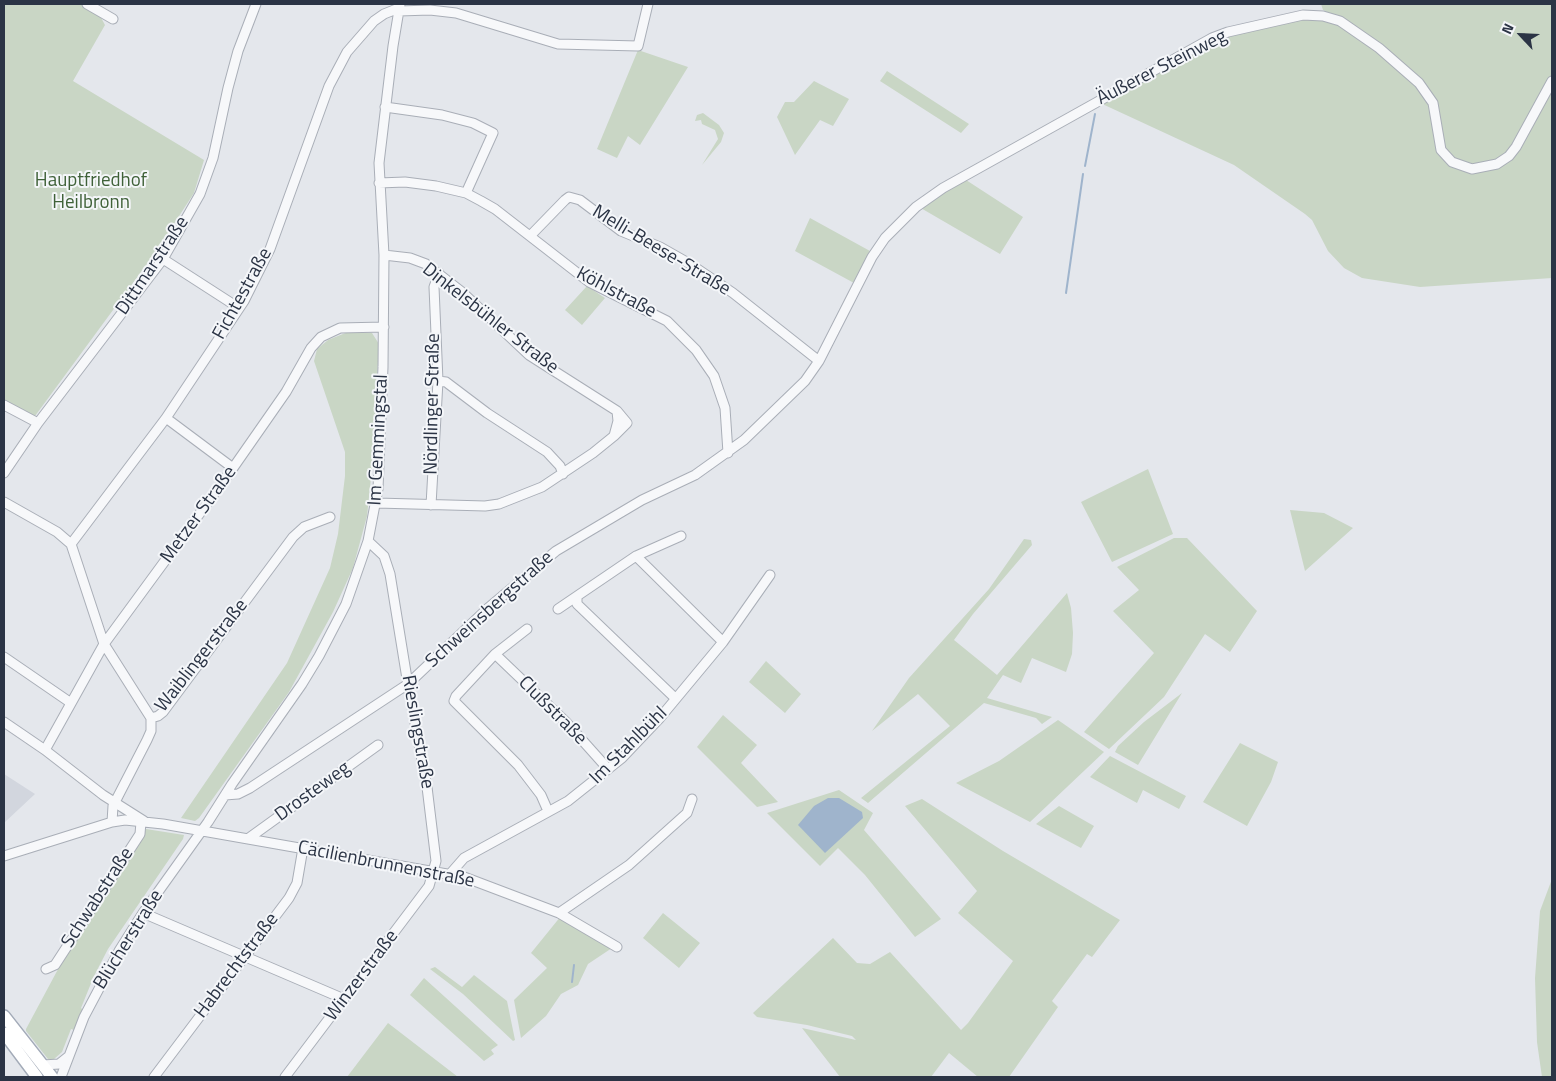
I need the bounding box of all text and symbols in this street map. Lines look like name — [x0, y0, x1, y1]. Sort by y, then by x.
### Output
north arrow — [1496, 10, 1546, 60]
text: N — [1495, 20, 1519, 37]
street label: Äußerer Steinweg — [1093, 25, 1231, 111]
park label: Hauptfriedhof Heilbronn — [35, 170, 147, 214]
street label: Melli-Beese-Straße — [588, 201, 734, 301]
street label: Dittmarstraße — [112, 212, 194, 320]
street label: Fichtestraße — [209, 244, 277, 344]
street label: Dinkelsbühler Straße — [417, 259, 563, 379]
street label: Köhlstraße — [572, 262, 660, 324]
street label: Nördlinger Straße — [420, 333, 446, 475]
street label: Im Gemmingstal — [364, 374, 394, 506]
street label: Metzer Straße — [156, 462, 242, 568]
street label: Schweinsbergstraße — [422, 547, 558, 673]
street label: Waiblingerstraße — [151, 595, 253, 717]
street label: Clußstraße — [513, 672, 591, 750]
street label: Rieslingstraße — [396, 673, 438, 791]
street label: Im Stahlbühl — [585, 702, 673, 790]
street label: Drosteweg — [271, 757, 355, 827]
street label: Cäcilienbrunnenstraße — [296, 837, 476, 893]
street label: Schwabstraße — [57, 844, 139, 952]
street label: Blücherstraße — [89, 886, 169, 994]
street label: Habrechtstraße — [190, 909, 284, 1023]
street label: Winzerstraße — [320, 926, 404, 1026]

